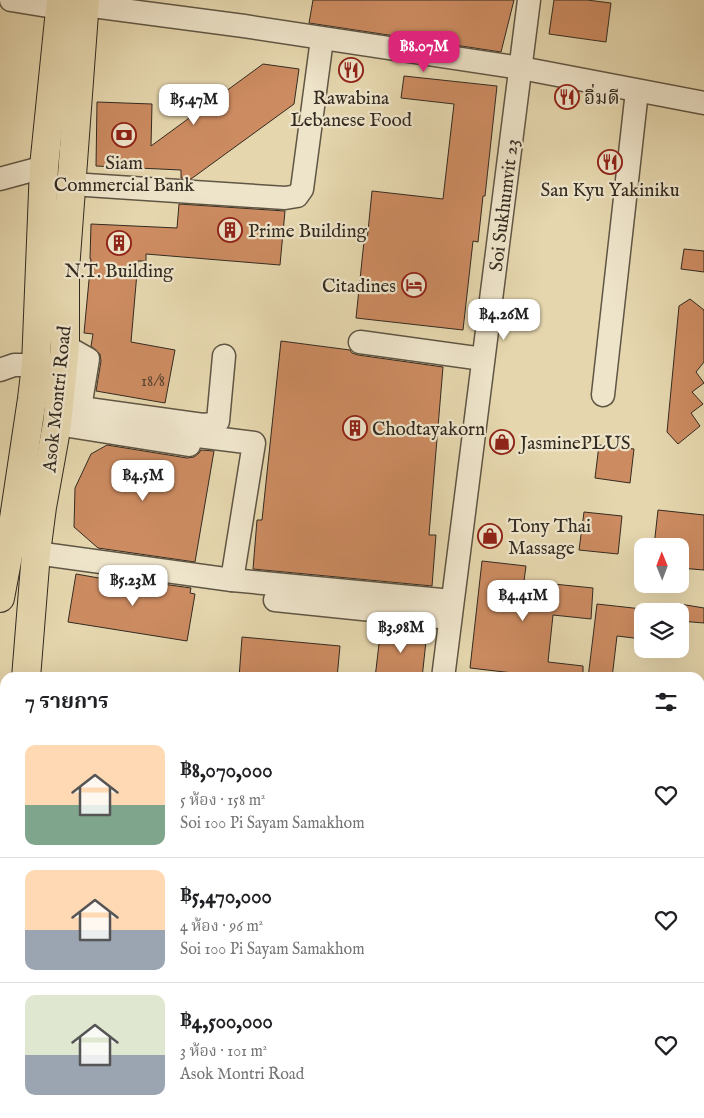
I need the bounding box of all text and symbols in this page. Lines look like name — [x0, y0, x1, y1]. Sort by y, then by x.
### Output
pin: ฿8.07M — [383, 30, 465, 73]
text: ฿8.07M — [399, 37, 449, 57]
restaurant icon: Rawabina Lebanese Food — [338, 57, 364, 83]
place label: อิ่มดี — [584, 83, 620, 111]
pin: ฿5.47M — [153, 84, 235, 126]
restaurant icon: อิ่มดี — [554, 84, 580, 110]
place label: Rawabina Lebanese Food — [290, 87, 413, 133]
text: ฿5.47M — [170, 90, 218, 110]
bank icon: Siam Commercial Bank — [111, 122, 137, 148]
street label: Soi Sukhumvit 23 — [485, 138, 525, 273]
restaurant icon: San Kyu Yakiniku — [597, 149, 623, 175]
place label: Siam Commercial Bank — [54, 152, 195, 198]
place label: San Kyu Yakiniku — [540, 179, 680, 203]
building icon: Prime Building — [217, 217, 243, 243]
place label: Prime Building — [248, 220, 367, 244]
building icon: N.T. Building — [106, 230, 132, 256]
place label: N.T. Building — [65, 260, 174, 284]
hotel icon: Citadines — [401, 272, 427, 298]
place label: Citadines — [322, 275, 396, 299]
pin: ฿4.26M — [463, 298, 545, 341]
text: ฿4.26M — [479, 305, 529, 325]
street label: Asok Montri Road — [38, 324, 78, 475]
house number: 18/8 — [141, 372, 165, 392]
building icon: Chodtayakorn — [342, 415, 368, 441]
place label: Chodtayakorn — [372, 418, 485, 442]
shop icon: JasminePLUS — [489, 429, 515, 455]
place label: JasminePLUS — [518, 432, 630, 456]
pin: ฿4.5M — [108, 460, 178, 502]
text: ฿4.5M — [122, 466, 164, 486]
place label: Tony Thai Massage — [508, 515, 591, 561]
shop icon: Tony Thai Massage — [477, 523, 503, 549]
north arrow — [634, 538, 689, 592]
map controls — [634, 538, 689, 658]
pin: ฿5.23M — [92, 564, 174, 607]
text: ฿5.23M — [110, 571, 156, 591]
pin: ฿4.41M — [482, 580, 564, 622]
text: ฿4.41M — [498, 586, 548, 606]
button: layers — [634, 603, 689, 658]
pin: ฿3.98M — [360, 612, 442, 654]
text: ฿3.98M — [378, 618, 424, 638]
icon: filters — [652, 688, 680, 716]
text: 7 รายการ — [25, 689, 109, 716]
text: ฿8,070,000 — [180, 758, 273, 785]
icon: home — [65, 765, 125, 825]
icon: heart — [652, 781, 680, 809]
text: 5 ห้อง · 158 m² — [180, 791, 266, 811]
text: Soi 100 Pi Sayam Samakhom — [180, 814, 365, 834]
text: ฿5,470,000 — [180, 884, 272, 911]
icon: home — [65, 890, 125, 950]
icon: heart — [652, 906, 680, 934]
text: 4 ห้อง · 96 m² — [180, 917, 263, 937]
text: Soi 100 Pi Sayam Samakhom — [180, 940, 365, 960]
text: ฿4,500,000 — [180, 1009, 273, 1036]
icon: home — [65, 1015, 125, 1075]
icon: heart — [652, 1031, 680, 1059]
text: 3 ห้อง · 101 m² — [180, 1042, 267, 1062]
text: Asok Montri Road — [180, 1065, 304, 1085]

